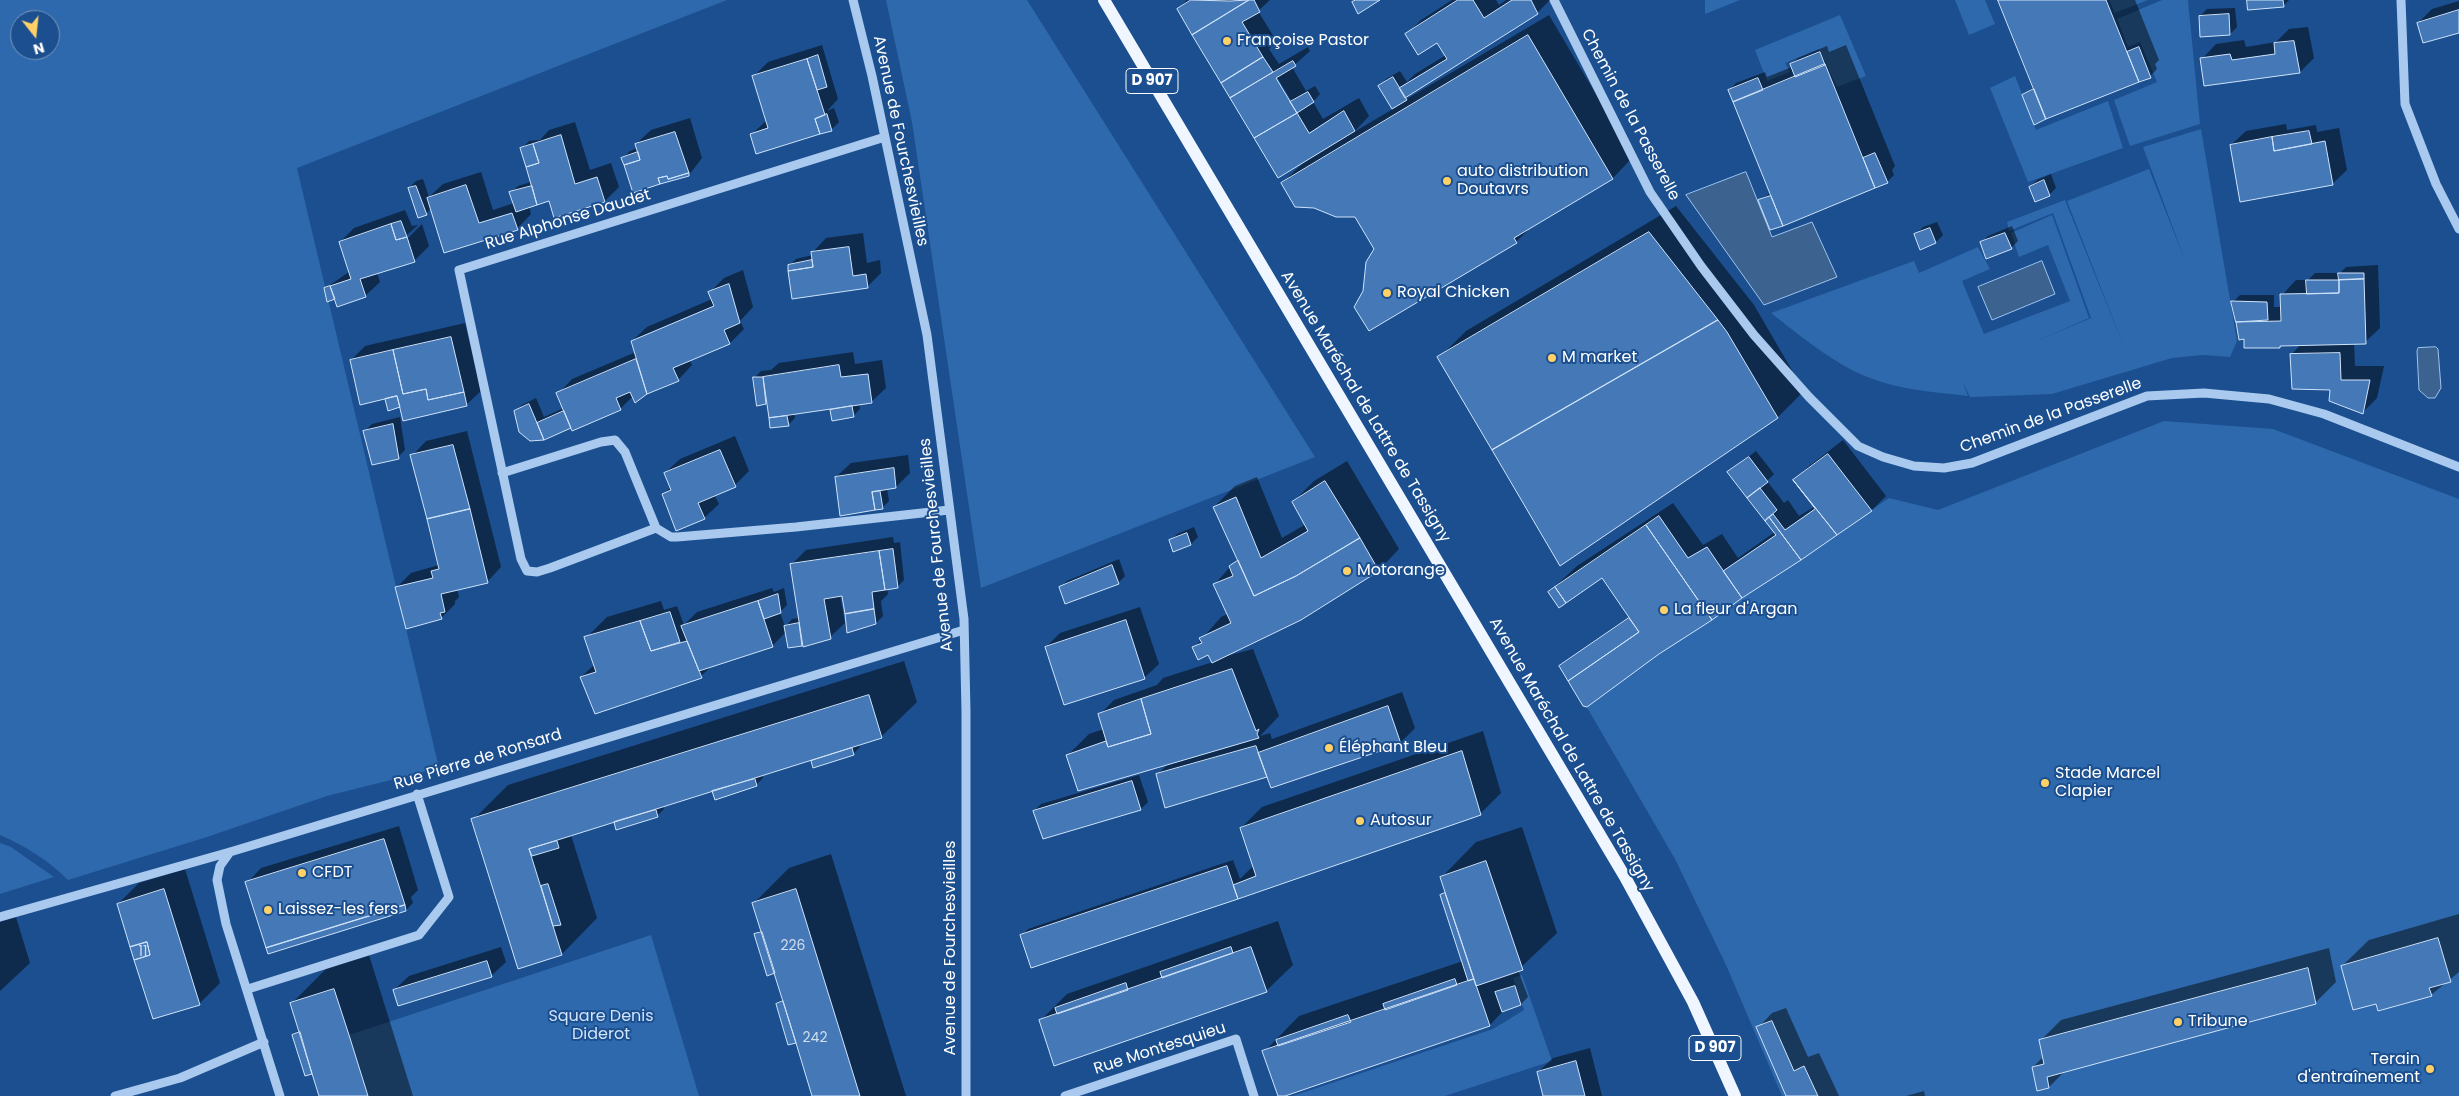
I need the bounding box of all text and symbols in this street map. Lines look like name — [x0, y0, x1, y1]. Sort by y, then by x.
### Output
north arrow — [10, 10, 60, 60]
street label: Chemin de la Passerelle — [1576, 26, 1684, 204]
place label: Françoise Pastor — [1237, 31, 1369, 51]
street label: Avenue de Fourchesvieilles — [868, 34, 932, 248]
marker: Françoise Pastor — [1221, 35, 1233, 47]
text: N — [31, 37, 47, 60]
road number: D 907 — [1126, 68, 1178, 94]
place label: auto distribution Doutavrs — [1457, 162, 1589, 200]
marker: auto distribution Doutavrs — [1441, 175, 1453, 187]
street label: Rue Alphonse Daudet — [483, 186, 653, 254]
street label: Avenue Maréchal de Lattre de Tassigny — [1276, 268, 1454, 546]
place label: Royal Chicken — [1397, 283, 1510, 303]
marker: Royal Chicken — [1381, 287, 1393, 299]
place label: M market — [1562, 348, 1637, 368]
marker: M market — [1546, 352, 1558, 364]
street label: Chemin de la Passerelle — [1958, 374, 2144, 458]
street label: Avenue de Fourchesvieilles — [916, 437, 958, 653]
place label: Motorange — [1357, 561, 1445, 581]
marker: Motorange — [1341, 565, 1353, 577]
place label: La fleur d'Argan — [1674, 600, 1798, 620]
marker: La fleur d'Argan — [1658, 604, 1670, 616]
street label: Avenue Maréchal de Lattre de Tassigny — [1484, 614, 1658, 896]
street label: Rue Pierre de Ronsard — [392, 725, 564, 795]
place label: Éléphant Bleu — [1339, 738, 1447, 758]
marker: Éléphant Bleu — [1323, 742, 1335, 754]
place label: Stade Marcel Clapier — [2055, 764, 2160, 802]
marker: Stade Marcel Clapier — [2039, 777, 2051, 789]
place label: Autosur — [1370, 811, 1432, 831]
marker: Autosur — [1354, 815, 1366, 827]
street label: Avenue de Fourchesvieilles — [941, 840, 961, 1056]
place label: CFDT — [312, 863, 352, 883]
marker: CFDT — [296, 867, 308, 879]
place label: Laissez-les fers — [278, 900, 398, 920]
marker: Laissez-les fers — [262, 904, 274, 916]
house number: 226 — [781, 938, 805, 954]
house number: 11 — [139, 944, 147, 960]
park label: Square Denis Diderot — [548, 1007, 654, 1045]
place label: Tribune — [2188, 1012, 2248, 1032]
marker: Tribune — [2172, 1016, 2184, 1028]
street label: Rue Montesquieu — [1092, 1019, 1228, 1079]
house number: 242 — [803, 1030, 827, 1046]
road number: D 907 — [1689, 1036, 1741, 1060]
place label: Terain d'entraînement — [2297, 1050, 2420, 1088]
marker: Terain d'entraînement — [2424, 1063, 2436, 1075]

